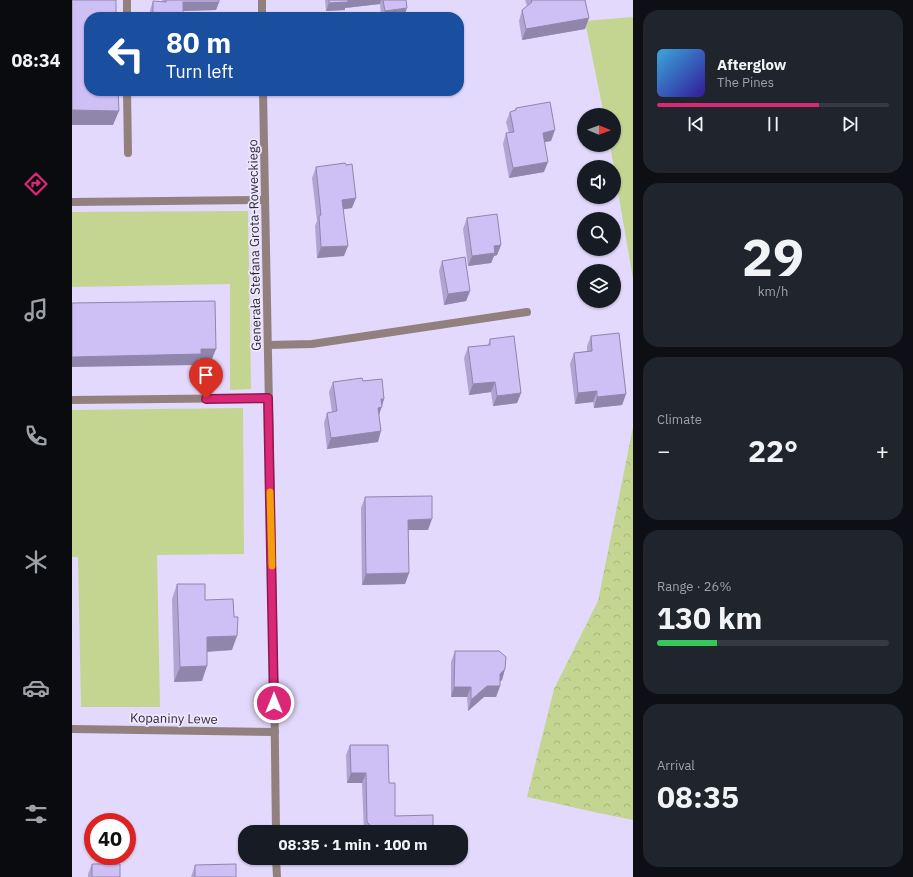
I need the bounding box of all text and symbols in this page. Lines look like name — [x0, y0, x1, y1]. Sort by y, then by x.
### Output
text: 80 m — [166, 24, 231, 61]
icon: left — [100, 28, 152, 80]
text: 08:34 — [11, 49, 61, 72]
text: Afterglow — [717, 55, 786, 74]
text: Turn left — [166, 60, 234, 83]
text: The Pines — [717, 74, 774, 91]
north arrow — [577, 108, 621, 152]
map controls — [577, 108, 621, 308]
icon: previous — [685, 113, 707, 135]
icon: pause — [762, 113, 784, 135]
icon: next — [839, 113, 861, 135]
street label: Generała Stefana Grota-Roweckiego — [244, 139, 265, 351]
button: sound — [577, 160, 621, 204]
icon: directions — [22, 170, 50, 198]
button: search — [577, 212, 621, 256]
text: 29 — [742, 223, 804, 290]
button: layers — [577, 264, 621, 308]
text: km/h — [758, 283, 788, 300]
icon: music — [22, 296, 50, 324]
pin — [189, 358, 223, 399]
icon: arrive — [195, 364, 217, 386]
text: Climate — [657, 411, 702, 428]
icon: phone — [22, 422, 50, 450]
text: 22° — [748, 431, 798, 470]
text: − — [657, 436, 670, 465]
text: + — [876, 436, 889, 465]
icon: climate — [22, 548, 50, 576]
text: Range · 26% — [657, 578, 731, 595]
text: 130 km — [657, 598, 762, 637]
icon: car — [22, 674, 50, 702]
position arrow — [253, 682, 295, 724]
street label: Kopaniny Lewe — [130, 709, 218, 728]
text: Arrival — [657, 757, 695, 774]
text: 08:35 — [657, 777, 739, 816]
icon: filters — [22, 800, 50, 828]
speed limit sign: 40 — [84, 813, 136, 865]
text: 08:35 · 1 min · 100 m — [279, 835, 427, 854]

